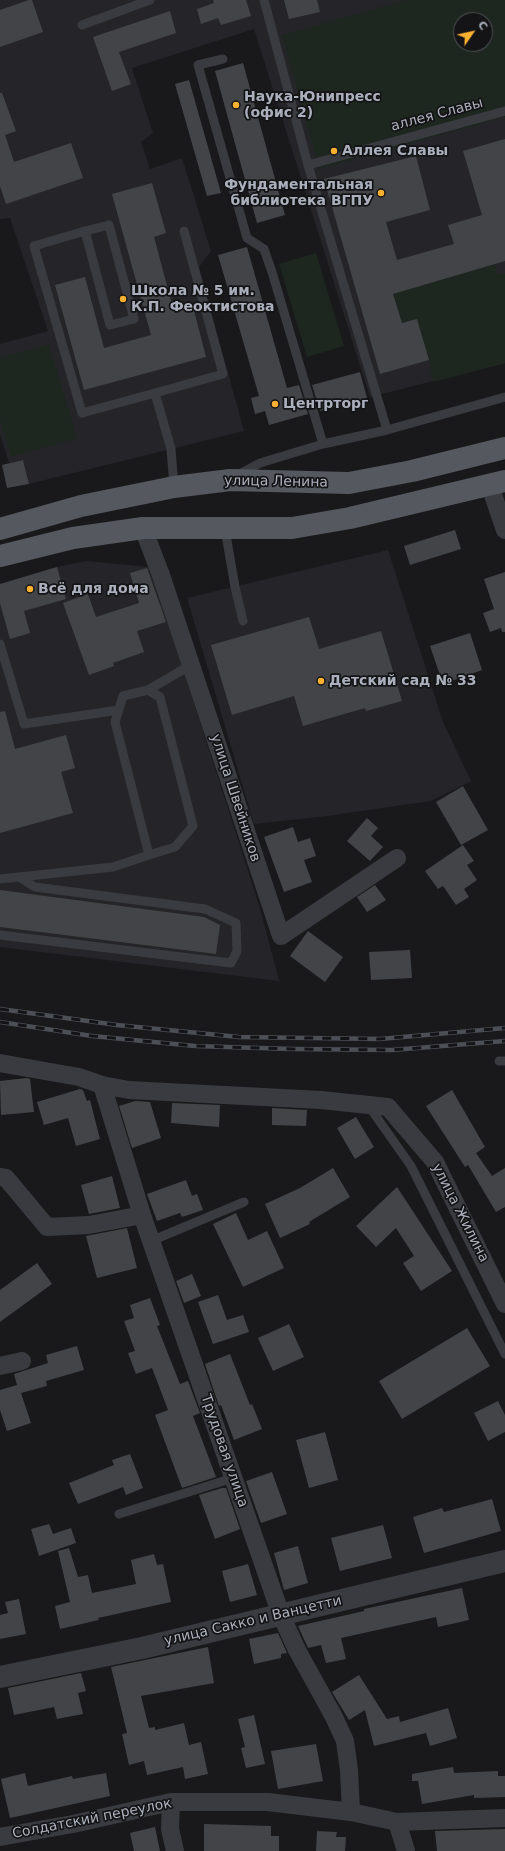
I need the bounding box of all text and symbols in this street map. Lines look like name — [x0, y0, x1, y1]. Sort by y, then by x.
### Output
north arrow — [453, 12, 493, 52]
text: С — [475, 19, 490, 33]
place label: Наука-Юнипресс (офис 2) — [244, 89, 381, 122]
street label: аллея Славы — [389, 95, 485, 135]
marker: Наука-Юнипресс (офис 2) — [231, 100, 241, 110]
place label: Аллея Славы — [342, 143, 448, 159]
marker: Аллея Славы — [329, 146, 339, 156]
place label: Фундаментальная библиотека ВГПУ — [224, 177, 373, 210]
marker: Фундаментальная библиотека ВГПУ — [376, 188, 386, 198]
place label: Школа № 5 им. К.П. Феоктистова — [131, 283, 274, 316]
marker: Школа № 5 им. К.П. Феоктистова — [118, 294, 128, 304]
place label: Центрторг — [283, 396, 368, 412]
marker: Центрторг — [270, 399, 280, 409]
street label: улица Ленина — [224, 473, 328, 491]
place label: Всё для дома — [38, 581, 149, 597]
marker: Всё для дома — [25, 584, 35, 594]
place label: Детский сад № 33 — [329, 673, 476, 689]
marker: Детский сад № 33 — [316, 676, 326, 686]
street label: улица Швейников — [206, 732, 264, 864]
street label: улица Жилина — [428, 1161, 492, 1265]
street label: Трудовая улица — [197, 1392, 251, 1510]
street label: улица Сакко и Ванцетти — [163, 1592, 343, 1650]
street label: Солдатский переулок — [11, 1795, 173, 1843]

